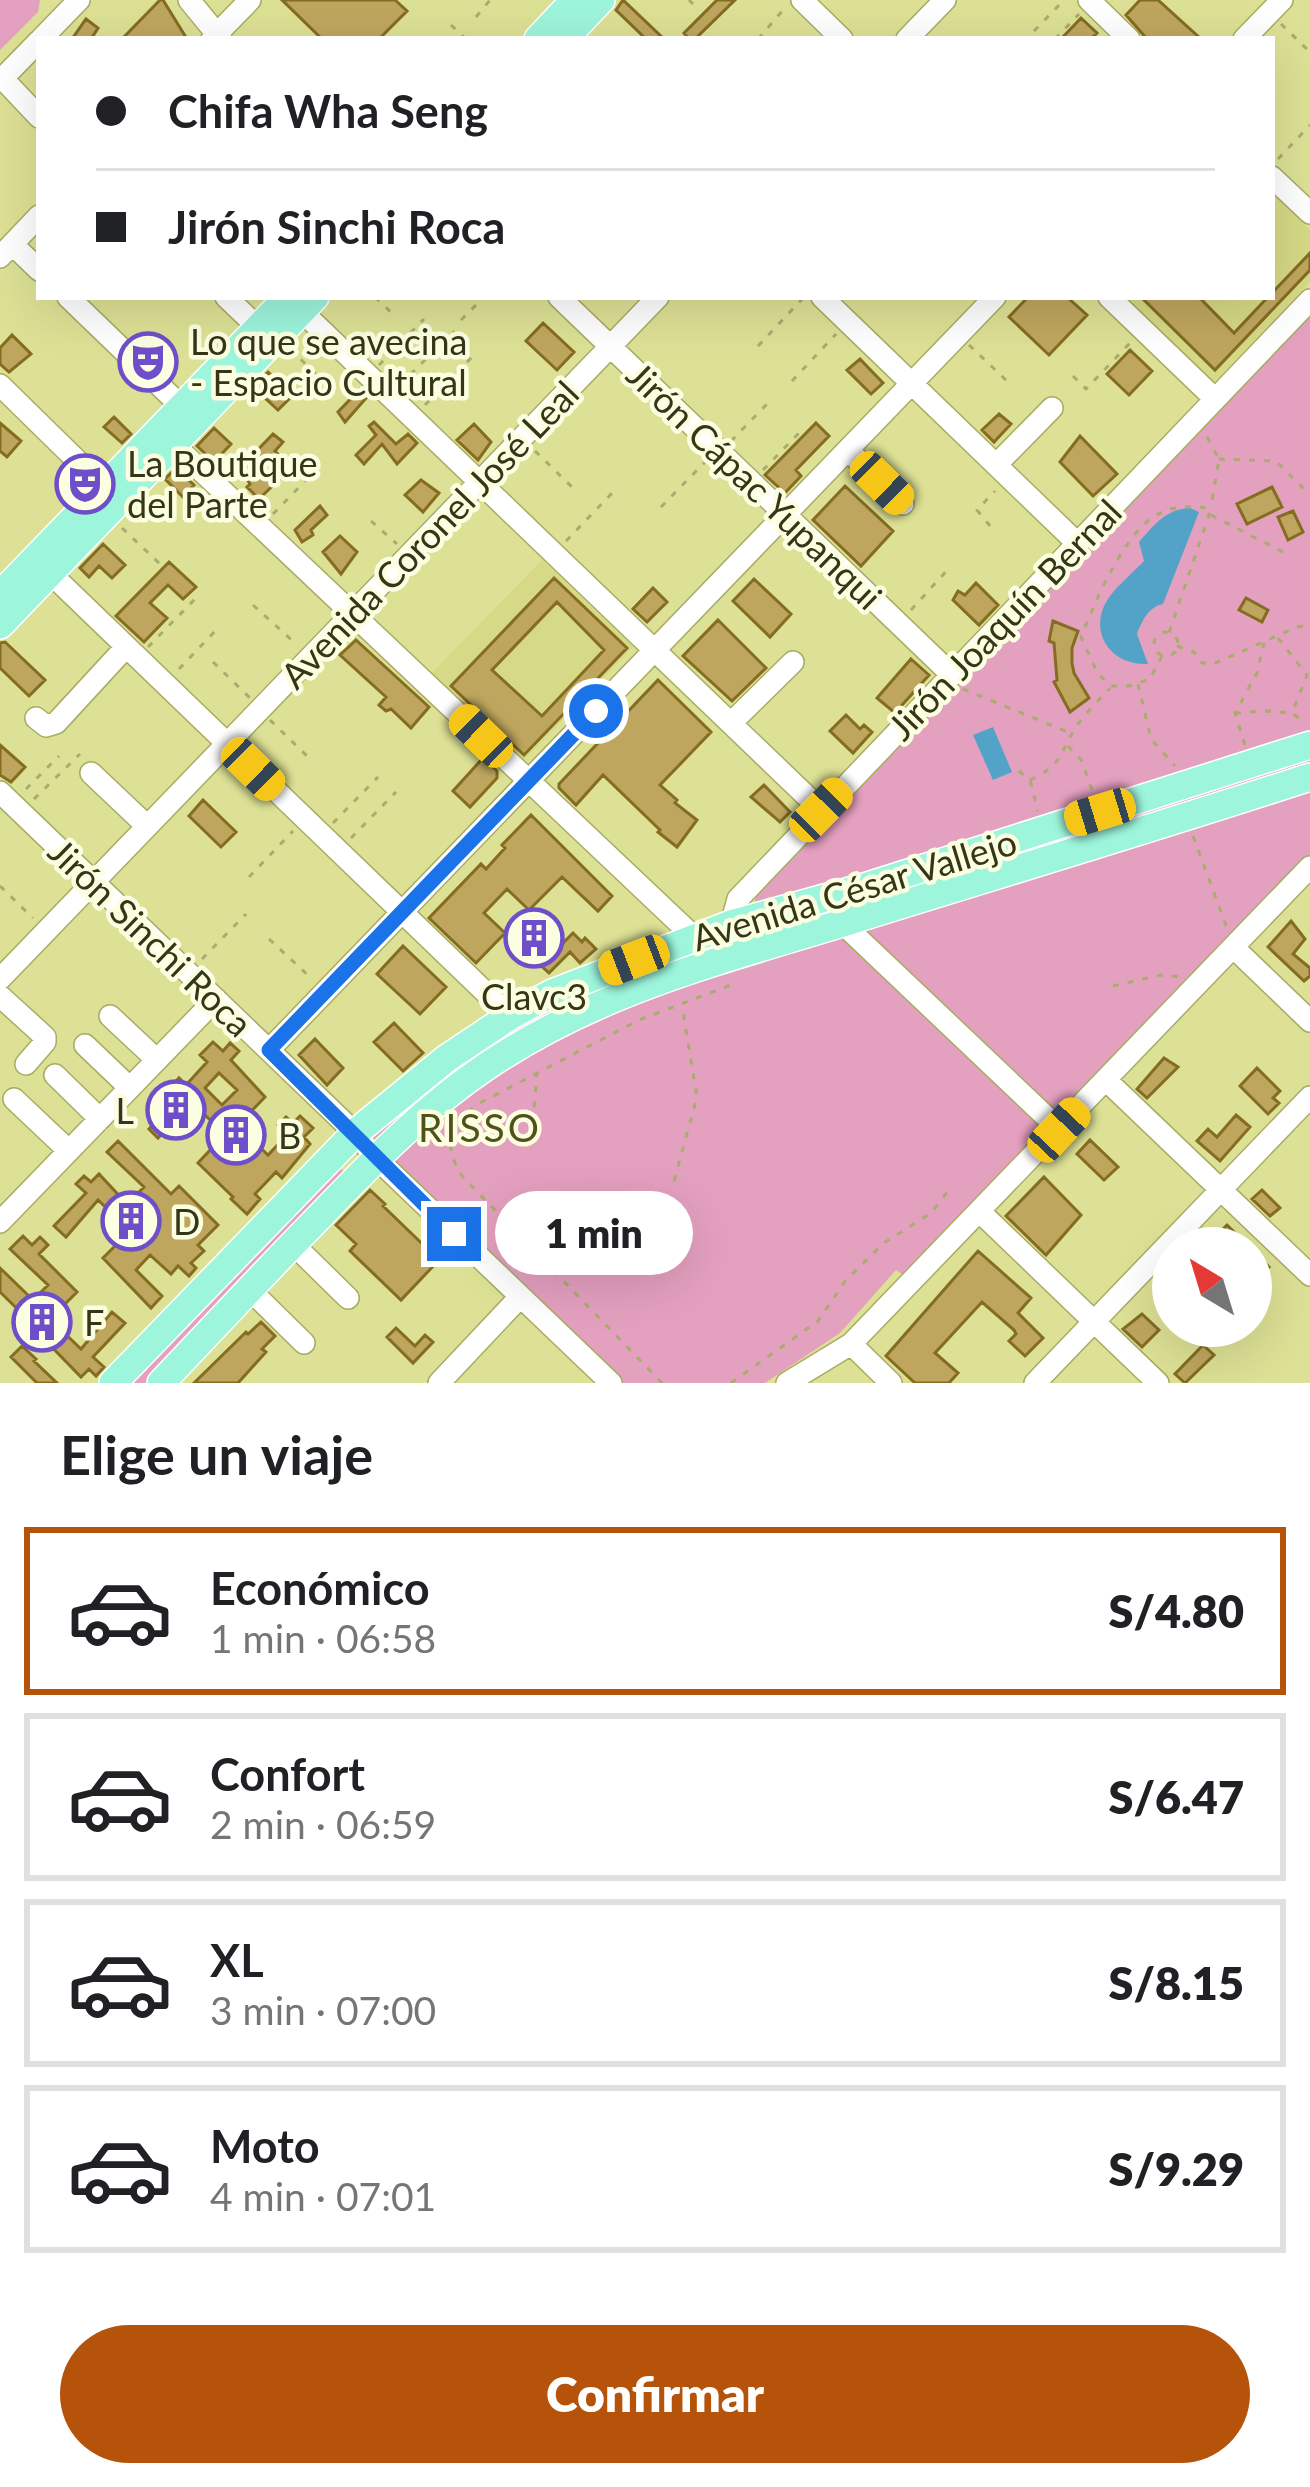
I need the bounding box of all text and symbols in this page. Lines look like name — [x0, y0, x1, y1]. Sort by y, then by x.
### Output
text: Chifa Wha Seng — [168, 84, 488, 138]
text: Jirón Sinchi Roca — [168, 200, 505, 254]
place label: Lo que se avecina - Espacio Cultural — [190, 319, 467, 404]
theatre icon: Lo que se avecina - Espacio Cultural — [117, 331, 179, 393]
street label: Jirón Cápac Yupanqui — [618, 352, 892, 618]
street label: Avenida Coronel José Leal — [271, 371, 587, 697]
place label: La Boutique del Parte — [127, 441, 318, 526]
car — [844, 445, 920, 521]
theatre icon: La Boutique del Parte — [54, 453, 116, 515]
street label: Jirón Joaquín Bernal — [878, 490, 1130, 748]
route start — [569, 684, 623, 738]
car — [443, 698, 519, 774]
car — [215, 731, 291, 807]
car — [783, 772, 859, 848]
car — [1060, 784, 1140, 840]
street label: Avenida César Vallejo — [686, 819, 1022, 959]
street label: Jirón Sinchi Roca — [40, 829, 262, 1045]
building icon: Clavc3 — [503, 907, 565, 969]
car — [594, 930, 674, 990]
place label: Clavc3 — [481, 974, 587, 1018]
building icon: L — [145, 1079, 207, 1141]
place label: L — [116, 1088, 134, 1132]
car — [1021, 1091, 1097, 1169]
building icon: B — [205, 1104, 267, 1166]
district label: RISSO — [418, 1104, 542, 1150]
place label: B — [278, 1113, 301, 1157]
building icon: D — [100, 1190, 162, 1252]
callout: 1 min — [496, 1192, 694, 1276]
place label: D — [173, 1199, 200, 1243]
route end — [427, 1207, 481, 1261]
text: 1 min — [545, 1210, 643, 1256]
north arrow — [1152, 1227, 1272, 1347]
map controls — [1152, 1227, 1272, 1347]
building icon: F — [11, 1291, 73, 1353]
place label: F — [84, 1300, 104, 1344]
text: Elige un viaje — [60, 1422, 373, 1487]
icon: car — [66, 1557, 174, 1665]
text: Económico — [210, 1561, 430, 1615]
text: S/4.80 — [1108, 1584, 1244, 1638]
text: 1 min · 06:58 — [210, 1615, 436, 1661]
icon: car — [66, 1743, 174, 1851]
text: Confort — [210, 1747, 365, 1801]
text: S/6.47 — [1108, 1770, 1244, 1824]
text: 2 min · 06:59 — [210, 1801, 436, 1847]
icon: car — [66, 1929, 174, 2037]
text: XL — [210, 1933, 264, 1987]
text: S/8.15 — [1108, 1956, 1244, 2010]
text: 3 min · 07:00 — [210, 1987, 436, 2033]
icon: car — [66, 2115, 174, 2223]
text: Moto — [210, 2119, 320, 2173]
text: S/9.29 — [1108, 2142, 1244, 2196]
text: 4 min · 07:01 — [210, 2173, 436, 2219]
button: Confirmar — [60, 2325, 1250, 2463]

